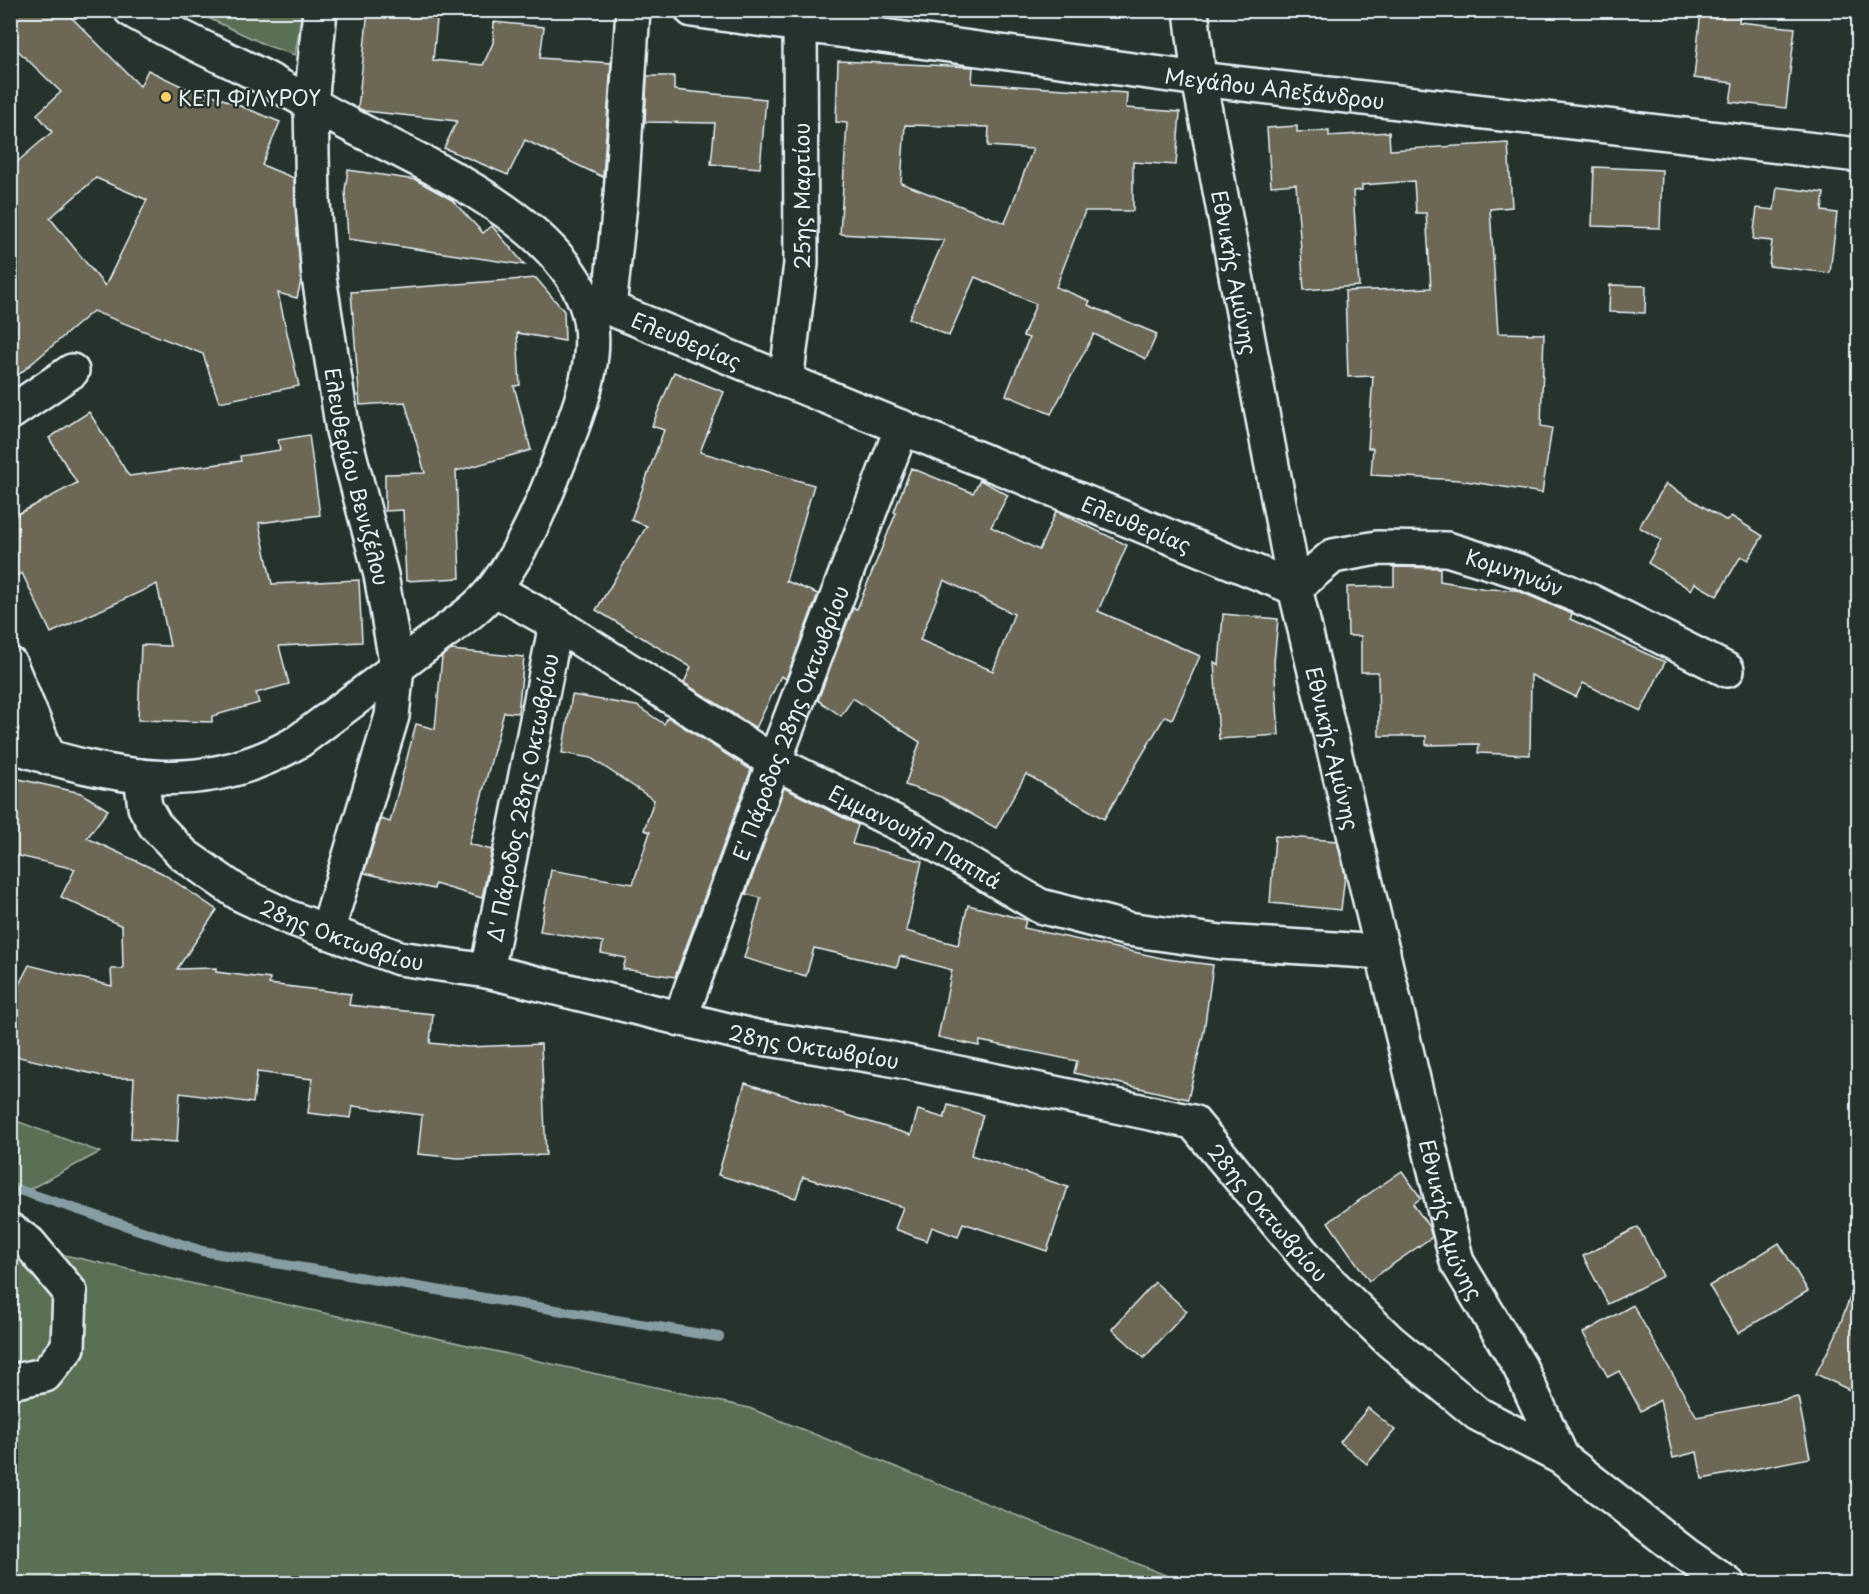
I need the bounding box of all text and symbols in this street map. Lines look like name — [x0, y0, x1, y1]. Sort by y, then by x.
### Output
street label: Μεγάλου Αλεξάνδρου — [1163, 59, 1386, 116]
place label: ΚΕΠ ΦΙΛΥΡΟΥ — [178, 81, 321, 113]
marker: ΚΕΠ ΦΙΛΥΡΟΥ — [159, 90, 173, 104]
street label: 25ης Μαρτίου — [784, 123, 817, 269]
street label: Εθνικής Αμύνης — [1204, 187, 1267, 357]
street label: Ελευθερίας — [627, 303, 747, 376]
street label: Ελευθερίου Βενιζέλου — [317, 365, 399, 588]
street label: Ελευθερίας — [1077, 487, 1197, 560]
street label: Κομνηνών — [1462, 540, 1569, 604]
street label: Ε' Πάροδος 28ης Οκτωβρίου — [723, 580, 856, 865]
street label: Δ' Πάροδος 28ης Οκτωβρίου — [477, 650, 566, 944]
street label: Εθνικής Αμύνης — [1298, 663, 1369, 833]
street label: Εμμανουήλ Παππά — [824, 776, 1008, 896]
street label: 28ης Οκτωβρίου — [255, 890, 426, 977]
street label: 28ης Οκτωβρίου — [725, 1015, 902, 1076]
street label: 28ης Οκτωβρίου — [1201, 1136, 1336, 1289]
street label: Εθνικής Αμύνης — [1412, 1136, 1492, 1305]

